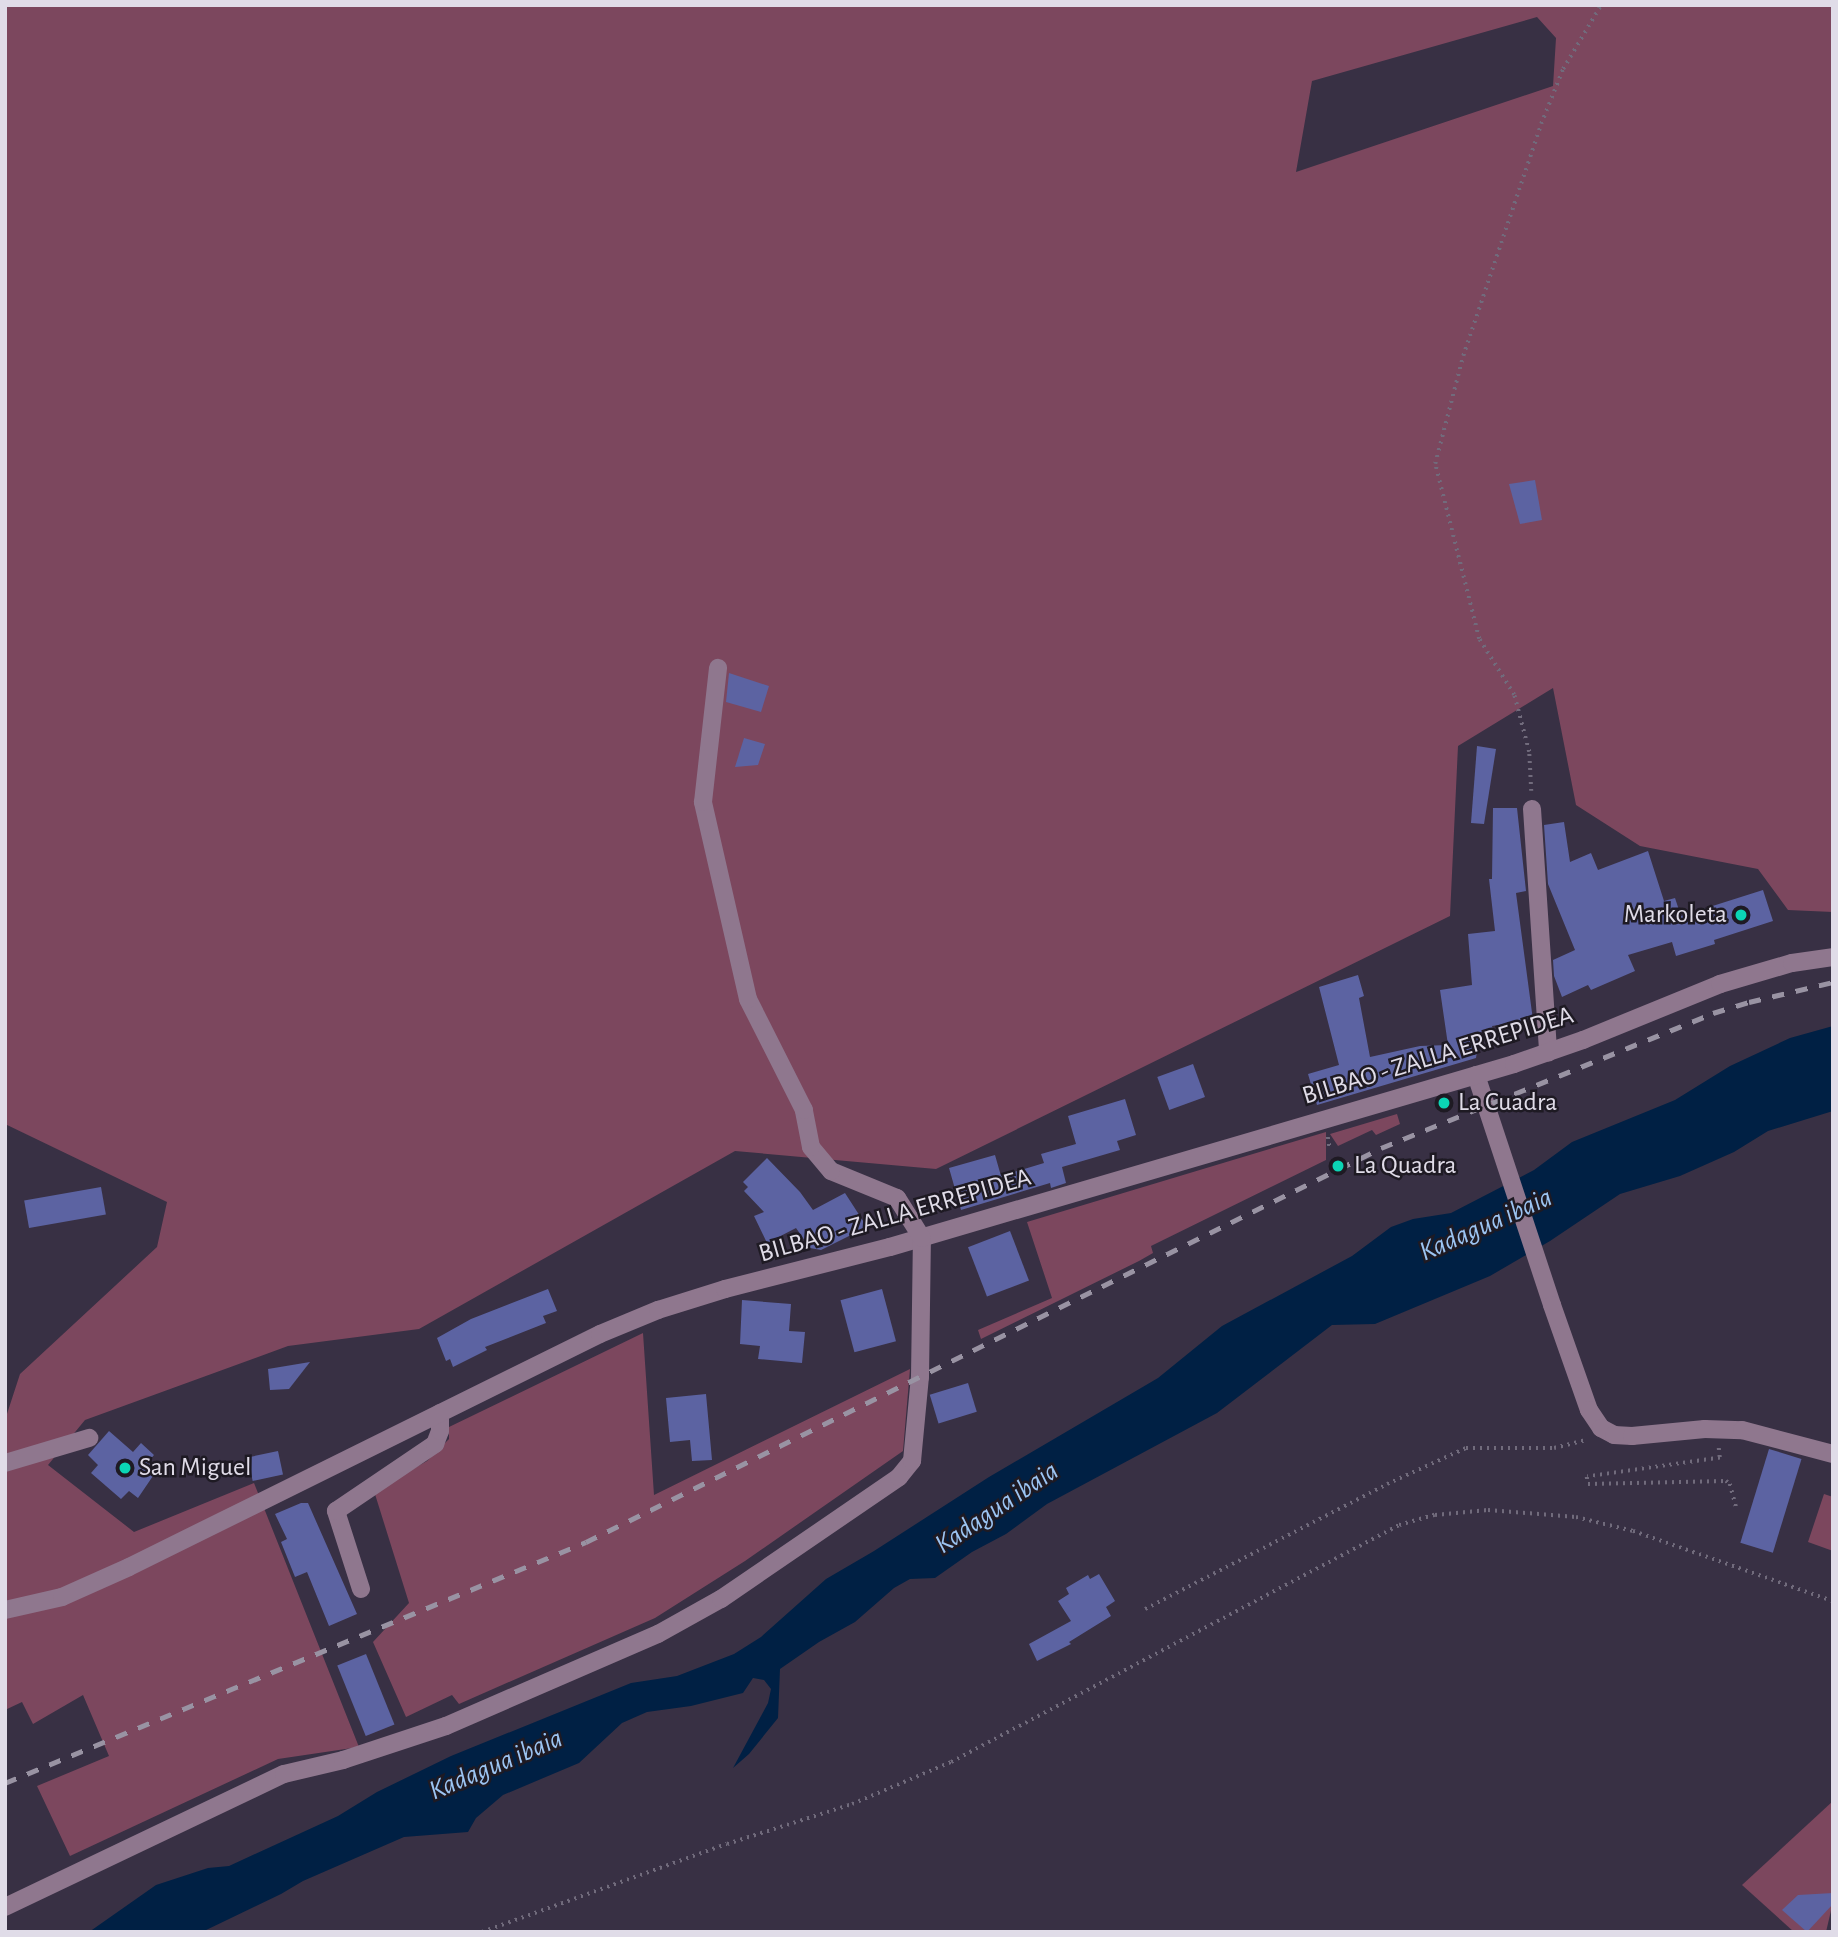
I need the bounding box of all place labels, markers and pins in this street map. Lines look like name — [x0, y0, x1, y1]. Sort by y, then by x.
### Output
place label: Markoleta — [1624, 899, 1727, 931]
marker: Markoleta — [1733, 907, 1749, 923]
place label: La Cuadra — [1458, 1087, 1557, 1119]
marker: La Cuadra — [1436, 1095, 1452, 1111]
place label: La Quadra — [1354, 1150, 1457, 1182]
marker: La Quadra — [1328, 1156, 1348, 1176]
place label: San Miguel — [139, 1452, 251, 1484]
marker: San Miguel — [117, 1460, 133, 1476]

